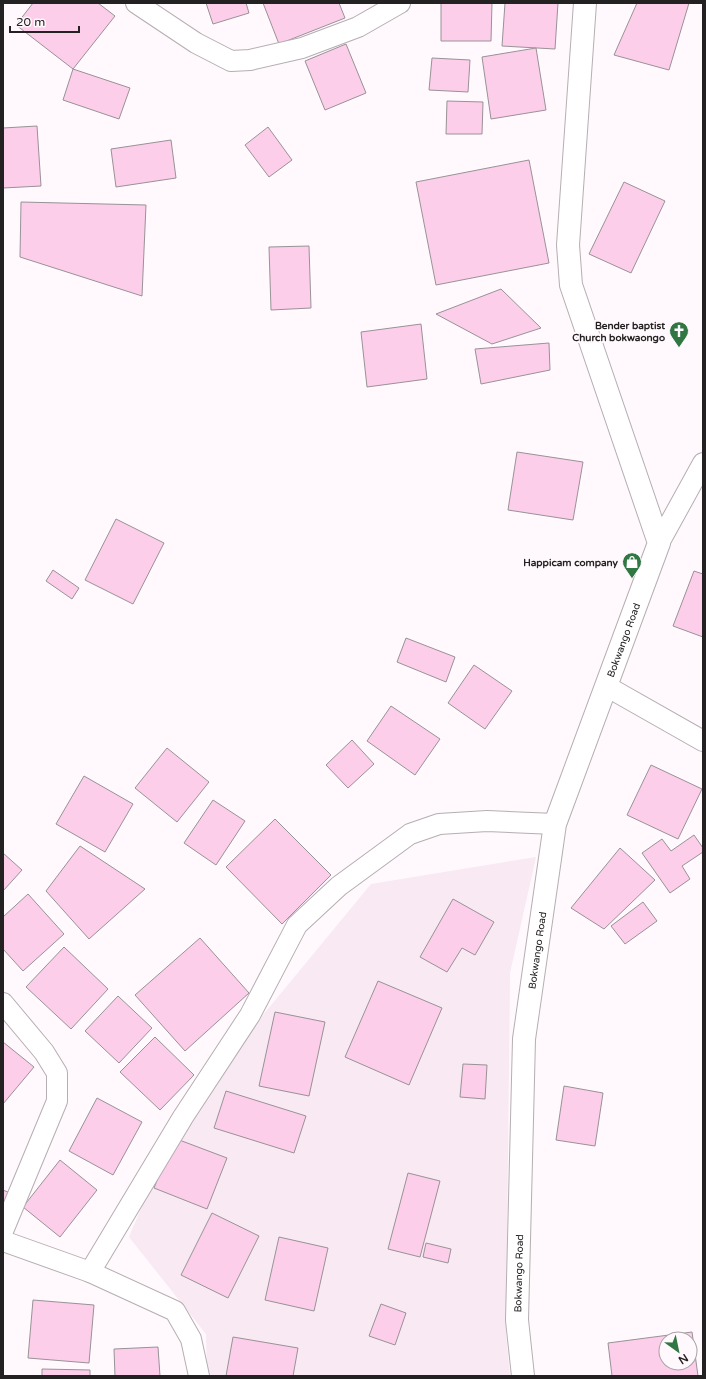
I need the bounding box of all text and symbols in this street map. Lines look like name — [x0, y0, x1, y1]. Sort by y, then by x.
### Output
scale bar — [10, 8, 79, 34]
text: 20 m — [16, 15, 45, 29]
place label: Bender baptist Church bokwaongo — [572, 320, 665, 344]
church icon: Bender baptist Church bokwaongo — [668, 320, 690, 348]
shop icon: Happicam company — [621, 551, 643, 579]
place label: Happicam company — [523, 557, 619, 569]
street label: Bokwango Road — [605, 601, 643, 679]
street label: Bokwango Road — [526, 911, 549, 990]
street label: Bokwango Road — [512, 1234, 526, 1313]
north arrow — [658, 1331, 698, 1371]
text: N — [676, 1351, 690, 1367]

